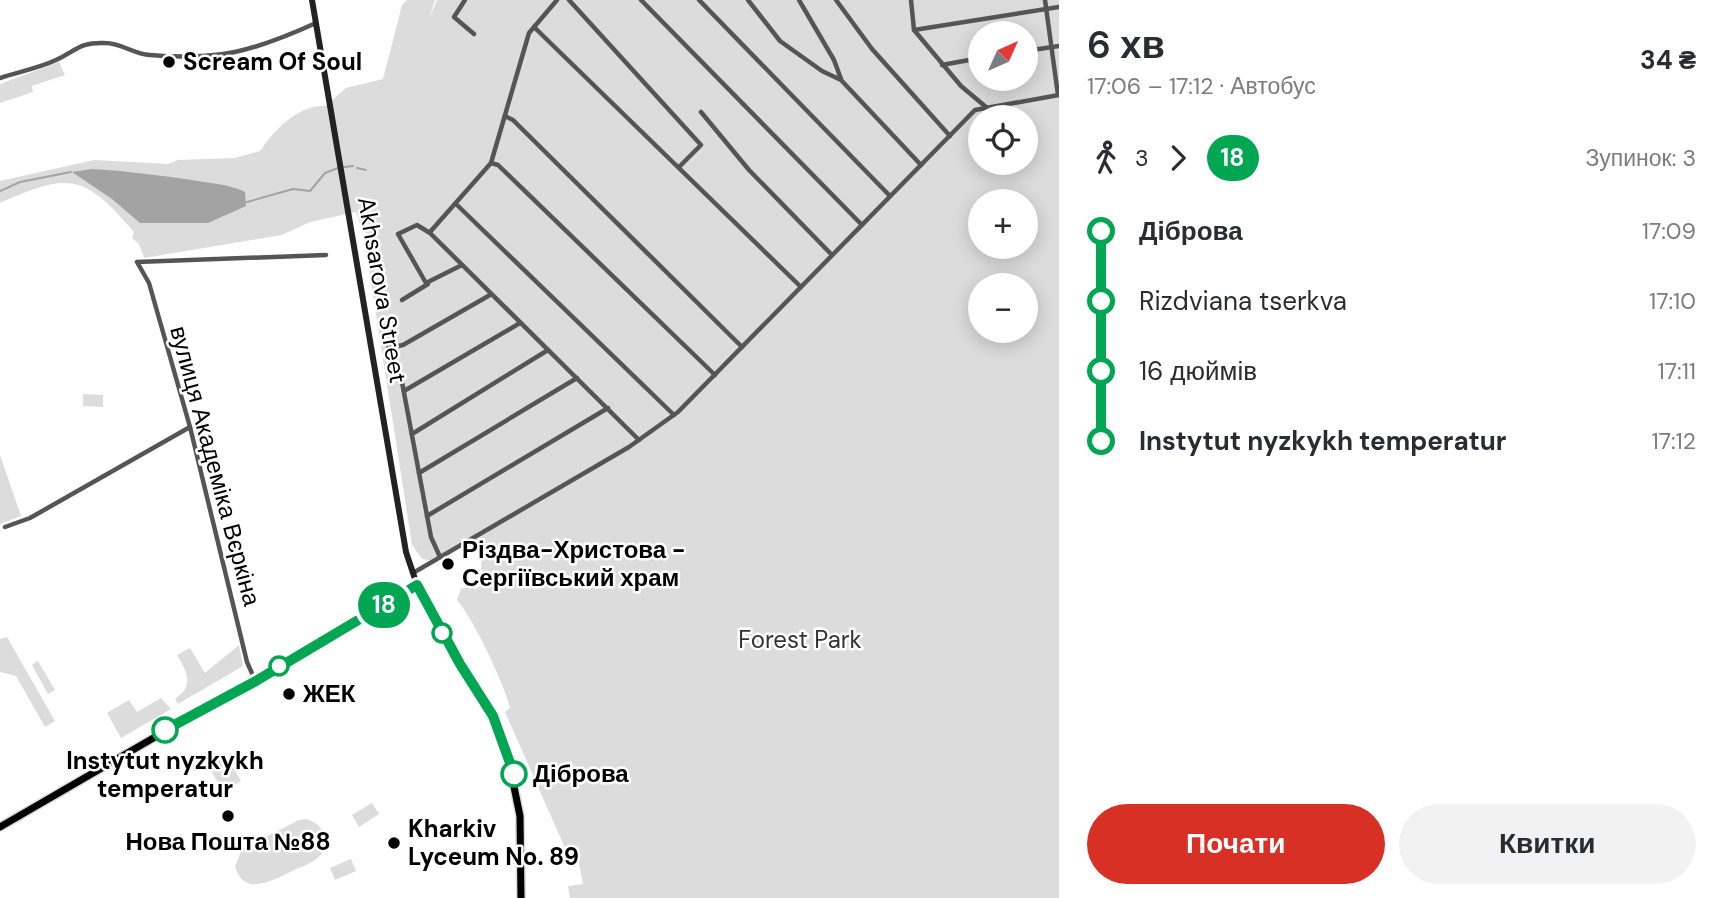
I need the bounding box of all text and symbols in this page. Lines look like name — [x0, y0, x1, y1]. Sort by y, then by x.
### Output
text: 6 хв — [1087, 20, 1165, 70]
north arrow — [968, 21, 1038, 91]
map controls — [968, 21, 1038, 343]
text: 34 ₴ — [1640, 43, 1696, 77]
place label: Scream Of Soul — [183, 46, 362, 77]
marker: Scream Of Soul — [161, 54, 177, 70]
text: 17:06 – 17:12 · Автобус — [1087, 71, 1316, 101]
button: locate — [968, 105, 1038, 175]
icon: walk — [1087, 139, 1125, 177]
icon: forward — [1159, 139, 1197, 177]
text: 18 — [1221, 142, 1245, 173]
text: 3 — [1135, 143, 1149, 173]
text: Зупинок: 3 — [1585, 143, 1696, 173]
button: + — [968, 189, 1038, 259]
street label: Akhsarova Street — [351, 194, 414, 385]
text: Діброва — [1139, 214, 1243, 248]
text: 17:09 — [1642, 216, 1696, 246]
button: − — [968, 273, 1038, 343]
text: Rizdviana tserkva — [1139, 284, 1347, 318]
text: 17:10 — [1649, 286, 1696, 316]
street label: вулиця Академіка Вєркіна — [163, 322, 268, 610]
text: 16 дюймів — [1139, 354, 1257, 388]
text: 17:11 — [1658, 356, 1696, 386]
text: Instytut nyzkykh temperatur — [1139, 424, 1506, 458]
text: 17:12 — [1651, 426, 1696, 456]
place label: Різдва-Христова - Сергіївський храм — [462, 534, 686, 593]
marker: Різдва-Христова - Сергіївський храм — [440, 556, 456, 572]
line badge: 18 — [352, 582, 416, 628]
text: 18 — [372, 589, 396, 620]
unlabelled marker — [432, 623, 452, 643]
park label: Forest Park — [738, 624, 862, 655]
unlabelled marker — [269, 656, 289, 676]
place label: ЖЕК — [302, 678, 356, 709]
marker: ЖЕК — [281, 686, 297, 702]
marker: Instytut nyzkykh temperatur — [152, 717, 178, 743]
place label: Instytut nyzkykh temperatur — [66, 745, 264, 804]
place label: Діброва — [533, 758, 629, 789]
marker: Діброва — [501, 761, 527, 787]
button: Почати — [1087, 804, 1385, 884]
button: Квитки — [1399, 804, 1696, 884]
marker: Нова Пошта №88 — [220, 808, 236, 824]
place label: Kharkiv Lyceum No. 89 — [408, 813, 579, 872]
place label: Нова Пошта №88 — [125, 826, 331, 857]
marker: Kharkiv Lyceum No. 89 — [386, 835, 402, 851]

